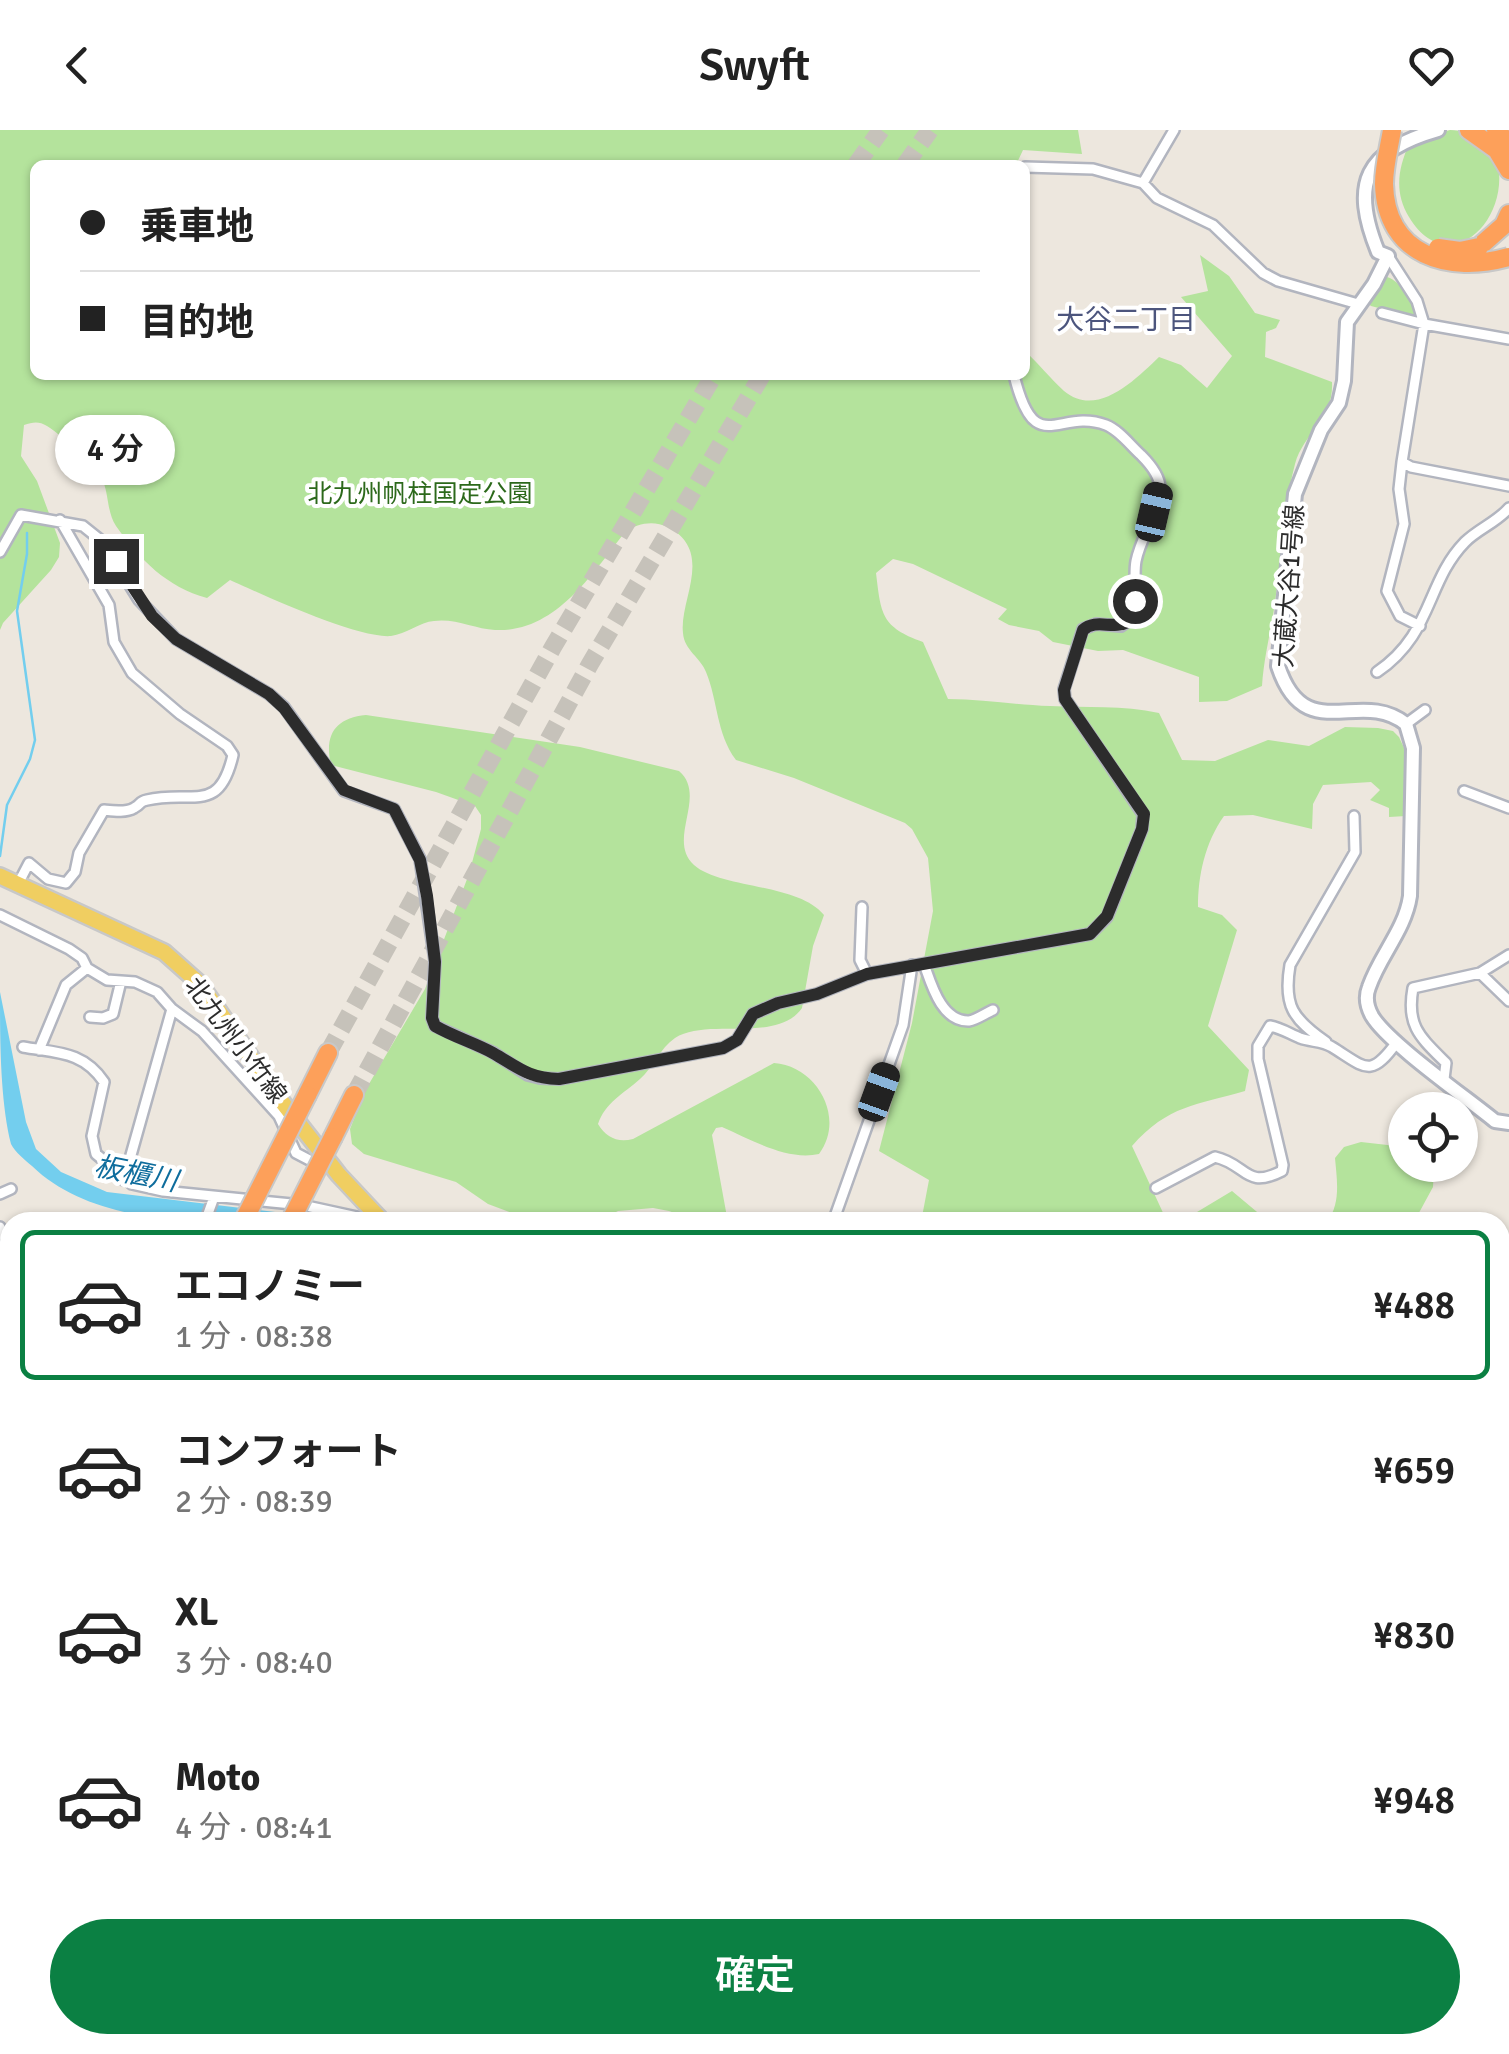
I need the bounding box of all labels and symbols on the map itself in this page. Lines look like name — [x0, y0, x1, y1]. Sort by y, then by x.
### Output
district label: 大谷二丁目 — [1056, 303, 1196, 337]
callout: 4 分 — [56, 416, 176, 486]
park label: 北九州帆柱国定公園 — [307, 478, 533, 509]
car — [1133, 479, 1175, 545]
street label: 大蔵大谷1号線 — [1268, 503, 1310, 669]
route end — [94, 539, 139, 584]
route start — [1113, 579, 1158, 624]
street label: 北九州小竹線 — [178, 971, 294, 1109]
car — [855, 1059, 903, 1125]
water label: 板櫃川 — [92, 1149, 183, 1199]

